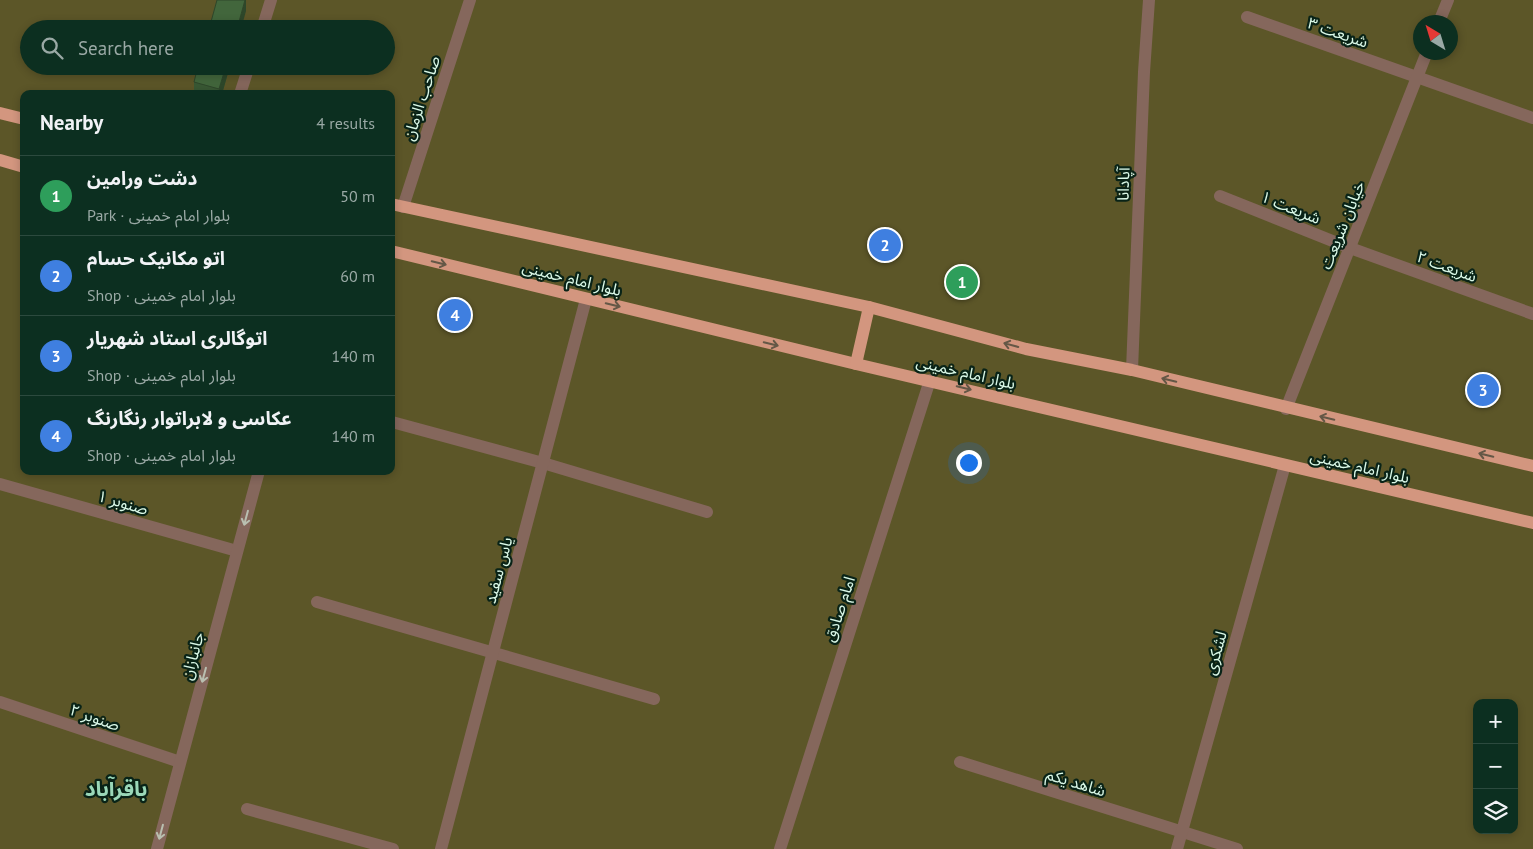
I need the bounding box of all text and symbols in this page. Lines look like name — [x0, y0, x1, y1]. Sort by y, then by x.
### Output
street label: شریعت ۳ — [1305, 12, 1371, 52]
north arrow — [1413, 15, 1458, 60]
search box — [20, 20, 395, 75]
icon: search — [38, 34, 66, 62]
text: Search here — [78, 36, 174, 60]
street label: صاحب الزمان — [398, 53, 444, 143]
text: Nearby — [40, 109, 103, 136]
text: 4 results — [316, 113, 375, 133]
text: دشت ورامین — [87, 166, 197, 190]
street label: آپادانا — [1112, 166, 1135, 201]
street label: خیابان شریعت — [1315, 178, 1369, 272]
text: 1 — [51, 186, 61, 206]
text: 50 m — [340, 186, 375, 206]
street label: شریعت ۱ — [1258, 186, 1324, 228]
text: Park · بلوار امام خمینی — [87, 205, 230, 225]
pin: 2 — [869, 226, 901, 264]
text: اتو مکانیک حسام — [87, 246, 225, 270]
street label: شریعت ۲ — [1414, 246, 1480, 286]
street label: بلوار امام خمینی — [520, 256, 624, 303]
one-way arrow — [430, 259, 446, 268]
pin: 1 — [946, 263, 978, 301]
text: 2 — [51, 266, 61, 286]
text: 60 m — [340, 266, 375, 286]
text: Shop · بلوار امام خمینی — [87, 285, 236, 305]
pin: 4 — [439, 296, 471, 334]
one-way arrow — [605, 301, 621, 310]
text: اتوگالری استاد شهریار — [87, 326, 267, 350]
one-way arrow — [763, 340, 779, 349]
one-way arrow — [1003, 340, 1019, 349]
text: 3 — [51, 346, 61, 366]
text: 140 m — [332, 346, 375, 366]
street label: بلوار امام خمینی — [914, 351, 1018, 396]
text: Shop · بلوار امام خمینی — [87, 365, 236, 385]
pin: 3 — [1467, 371, 1499, 409]
one-way arrow — [1162, 375, 1178, 384]
one-way arrow — [955, 384, 971, 393]
text: عکاسی و لابراتوار رنگارنگ — [87, 406, 292, 430]
one-way arrow — [1320, 413, 1336, 422]
text: 4 — [51, 426, 61, 446]
text: 140 m — [332, 426, 375, 446]
text: Shop · بلوار امام خمینی — [87, 445, 236, 465]
street label: بلوار امام خمینی — [1308, 445, 1412, 490]
your location — [956, 450, 982, 476]
one-way arrow — [1478, 450, 1494, 459]
street label: صنوبر ۱ — [95, 485, 151, 519]
one-way arrow — [241, 510, 250, 526]
street label: یاس سفید — [480, 535, 516, 605]
street label: امام صادق — [819, 574, 862, 645]
street label: لشکری — [1199, 629, 1231, 677]
street label: جانبازان — [176, 630, 208, 682]
one-way arrow — [199, 667, 208, 683]
street label: صنوبر ۲ — [67, 699, 123, 735]
map controls — [1473, 699, 1518, 834]
button: + — [1473, 699, 1518, 744]
button: − — [1473, 744, 1518, 789]
street label: شاهد یکم — [1043, 764, 1108, 803]
district label: باقرآباد — [85, 775, 147, 802]
button: layers — [1473, 789, 1518, 834]
one-way arrow — [156, 824, 166, 840]

